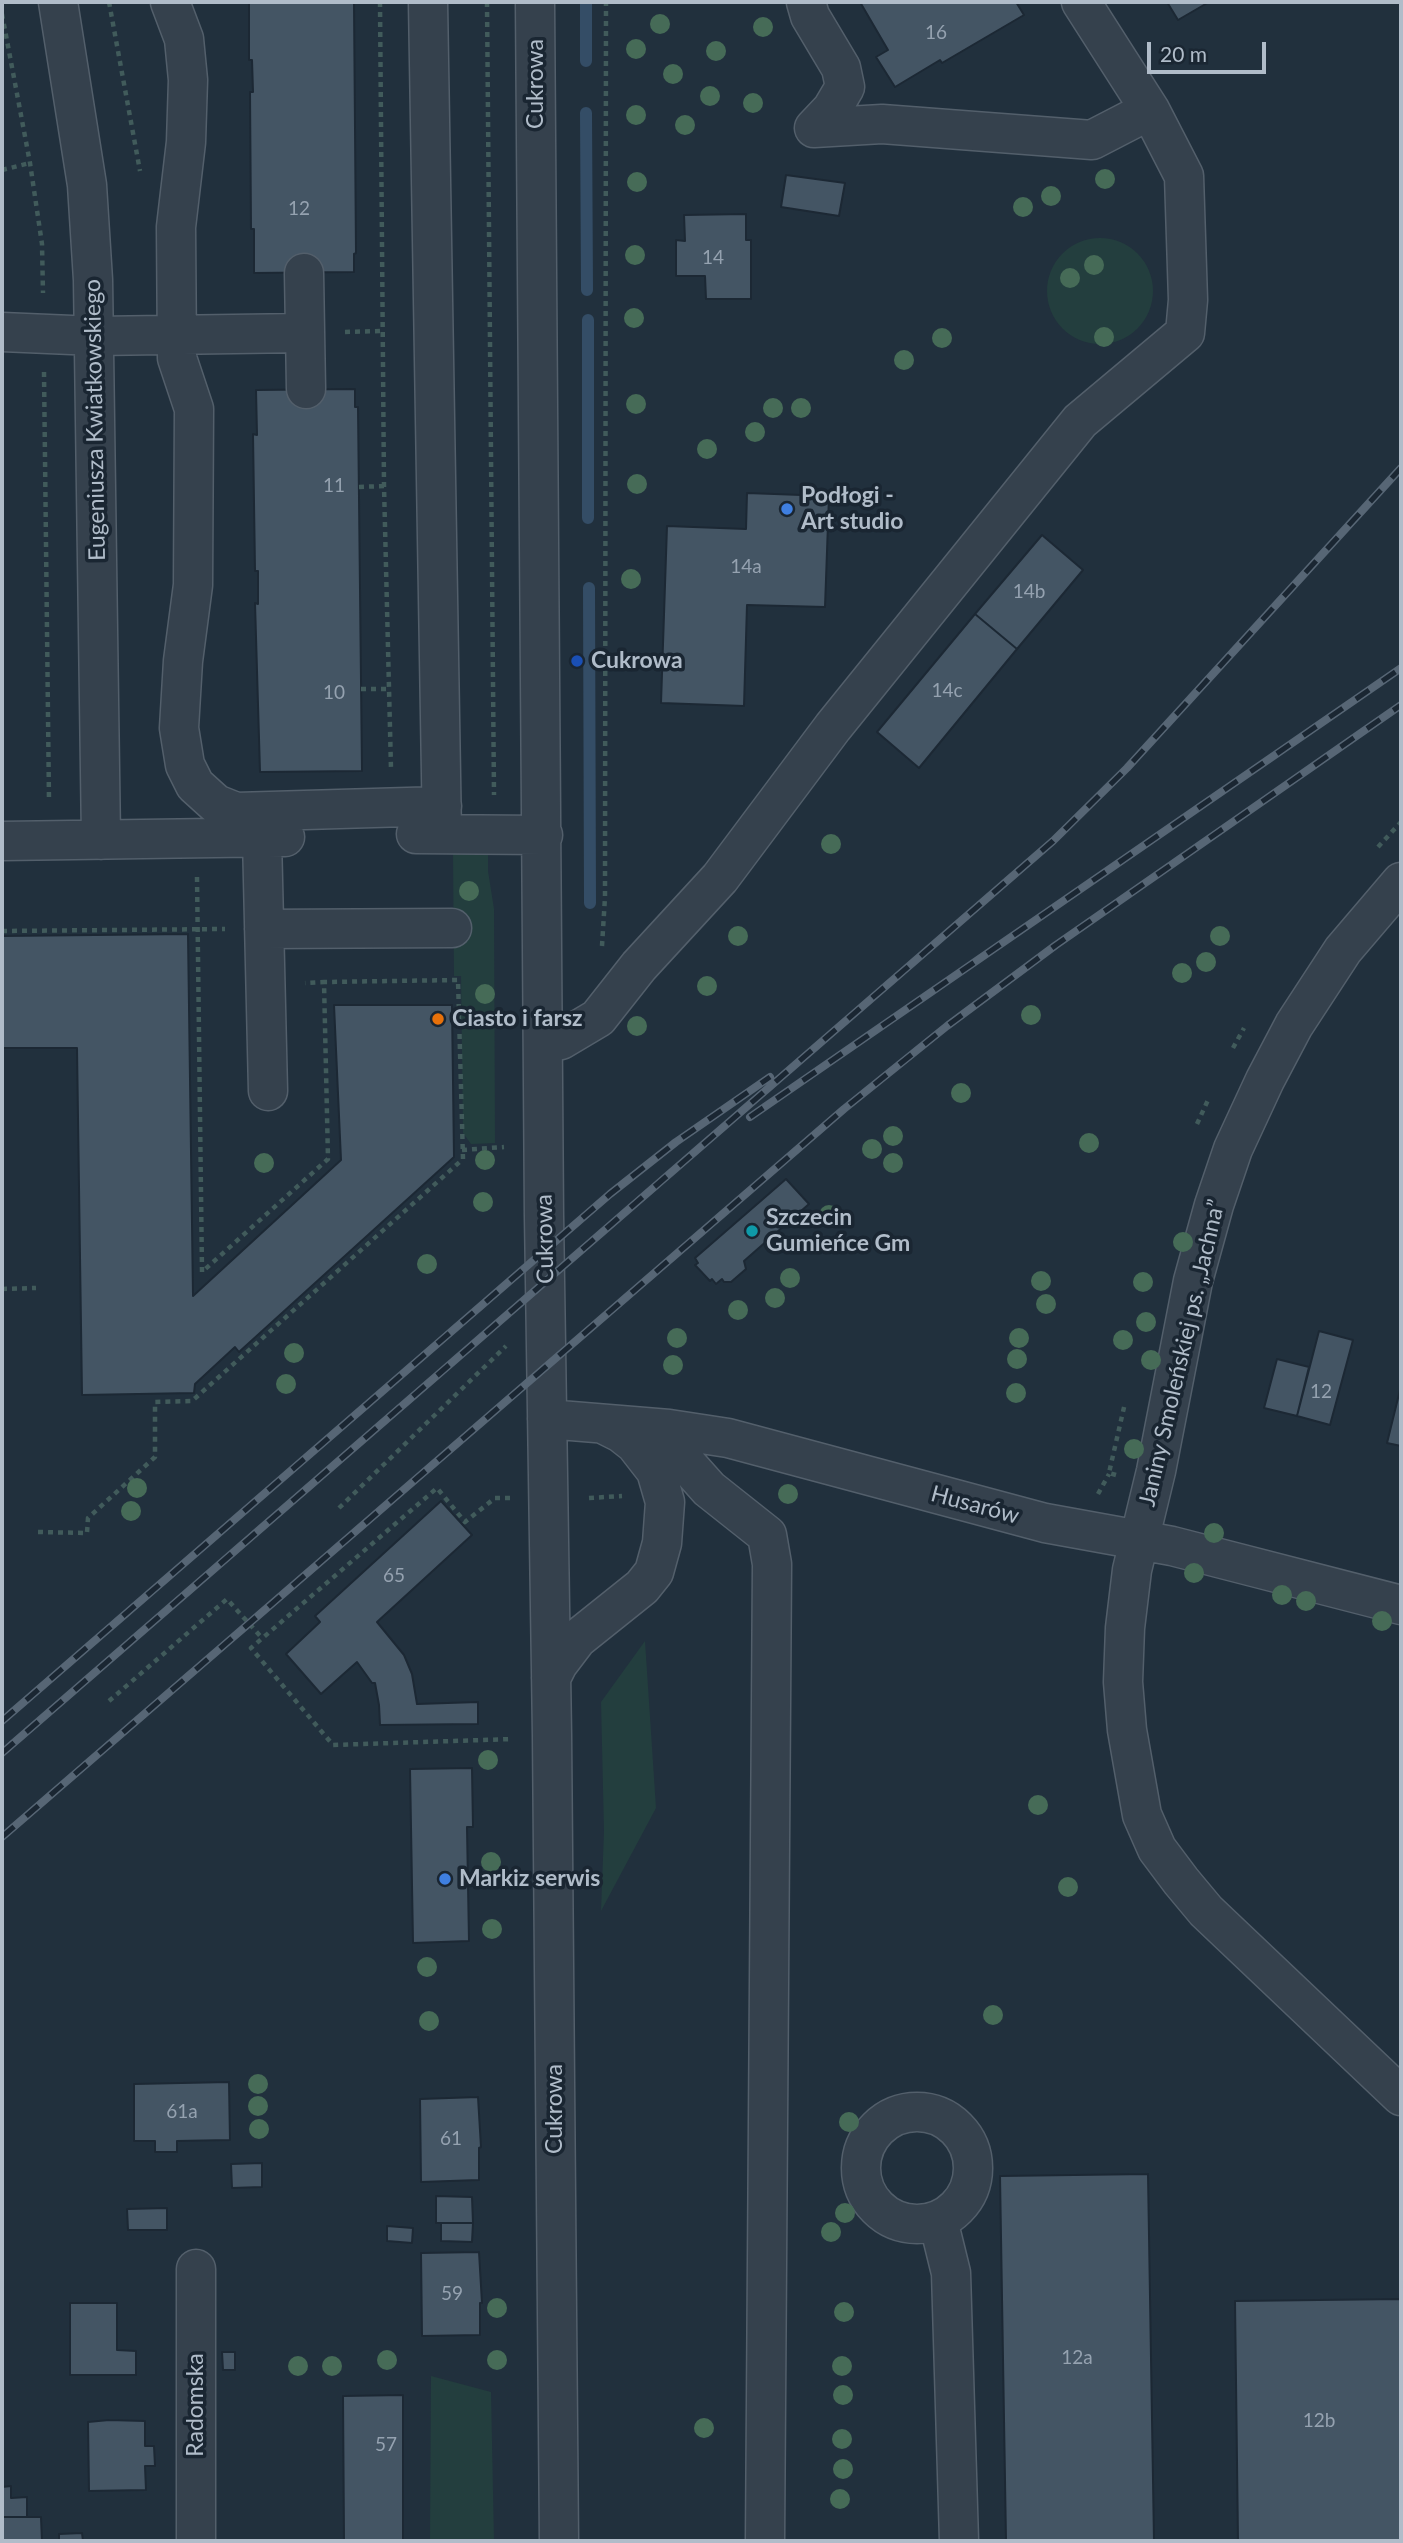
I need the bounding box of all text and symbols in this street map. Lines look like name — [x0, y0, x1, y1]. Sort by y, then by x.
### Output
house number: 16 — [925, 22, 947, 44]
scale bar — [1151, 28, 1270, 72]
street label: Cukrowa — [522, 39, 550, 129]
text: 20 m — [1160, 41, 1207, 66]
house number: 12 — [288, 198, 310, 220]
house number: 14 — [702, 247, 724, 269]
street label: Eugeniusza Kwiatkowskiego — [79, 279, 111, 561]
house number: 11 — [323, 475, 345, 497]
place label: Podłogi - Art studio — [801, 482, 903, 536]
marker: Podłogi - Art studio — [779, 501, 795, 517]
house number: 14a — [730, 556, 762, 578]
house number: 14b — [1013, 581, 1045, 603]
place label: Cukrowa — [591, 647, 683, 675]
marker: Cukrowa — [569, 653, 585, 669]
house number: 14c — [931, 680, 963, 702]
house number: 10 — [323, 682, 345, 704]
place label: Ciasto i farsz — [452, 1005, 583, 1033]
marker: Ciasto i farsz — [430, 1011, 446, 1027]
street label: Cukrowa — [530, 1194, 560, 1284]
street label: Janiny Smoleńskiej ps. „Jachna” — [1133, 1197, 1231, 1509]
place label: Szczecin Gumieńce Gm — [766, 1204, 910, 1258]
marker: Szczecin Gumieńce Gm — [744, 1223, 760, 1239]
house number: 12 — [1310, 1381, 1332, 1403]
street label: Husarów — [928, 1480, 1022, 1530]
house number: 65 — [383, 1565, 405, 1587]
place label: Markiz serwis — [459, 1865, 600, 1893]
marker: Markiz serwis — [437, 1871, 453, 1887]
street label: Cukrowa — [541, 2064, 569, 2154]
house number: 61a — [166, 2101, 198, 2123]
house number: 61 — [440, 2128, 462, 2150]
house number: 59 — [441, 2283, 463, 2305]
house number: 12a — [1061, 2347, 1093, 2369]
street label: Radomska — [182, 2353, 210, 2457]
house number: 12b — [1303, 2410, 1335, 2432]
house number: 57 — [375, 2434, 397, 2456]

